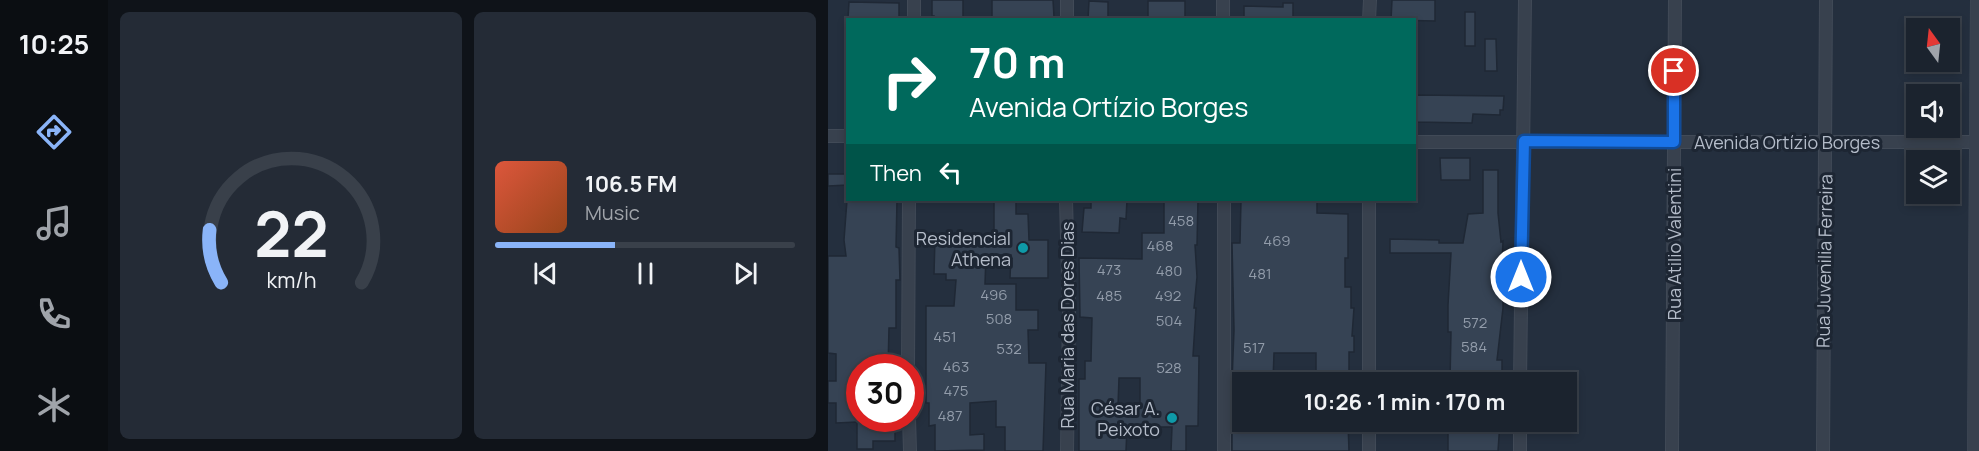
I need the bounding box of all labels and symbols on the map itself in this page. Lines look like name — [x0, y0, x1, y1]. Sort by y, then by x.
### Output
north arrow — [1906, 18, 1960, 72]
pin — [1648, 45, 1699, 96]
street label: Avenida Ortízio Borges — [1694, 130, 1880, 154]
street label: Rua Atilio Valentini — [1662, 168, 1686, 320]
street label: Rua Juvenilia Ferreira — [1810, 174, 1838, 348]
house number: 458 — [1168, 210, 1194, 231]
street label: Rua Maria das Dores Dias — [1055, 221, 1079, 429]
place label: Residencial Athena — [916, 226, 1011, 271]
house number: 469 — [1263, 230, 1291, 251]
house number: 468 — [1147, 235, 1173, 256]
marker: Residencial Athena — [1016, 241, 1030, 255]
position arrow — [1489, 245, 1553, 309]
house number: 473 — [1097, 259, 1121, 280]
house number: 480 — [1156, 260, 1182, 281]
house number: 481 — [1248, 263, 1272, 284]
house number: 496 — [980, 284, 1008, 305]
house number: 485 — [1096, 285, 1122, 306]
house number: 492 — [1155, 285, 1181, 306]
house number: 508 — [986, 308, 1012, 329]
house number: 504 — [1156, 310, 1182, 331]
house number: 572 — [1463, 312, 1487, 333]
house number: 451 — [933, 326, 957, 347]
house number: 584 — [1461, 336, 1487, 357]
house number: 517 — [1243, 337, 1265, 358]
house number: 532 — [996, 338, 1022, 359]
speed limit sign: 30 — [846, 354, 924, 432]
house number: 463 — [943, 356, 969, 377]
house number: 528 — [1156, 357, 1182, 378]
house number: 475 — [943, 380, 969, 401]
place label: César A. Peixoto — [1091, 396, 1160, 441]
house number: 487 — [937, 405, 963, 426]
marker: César A. Peixoto — [1165, 411, 1179, 425]

